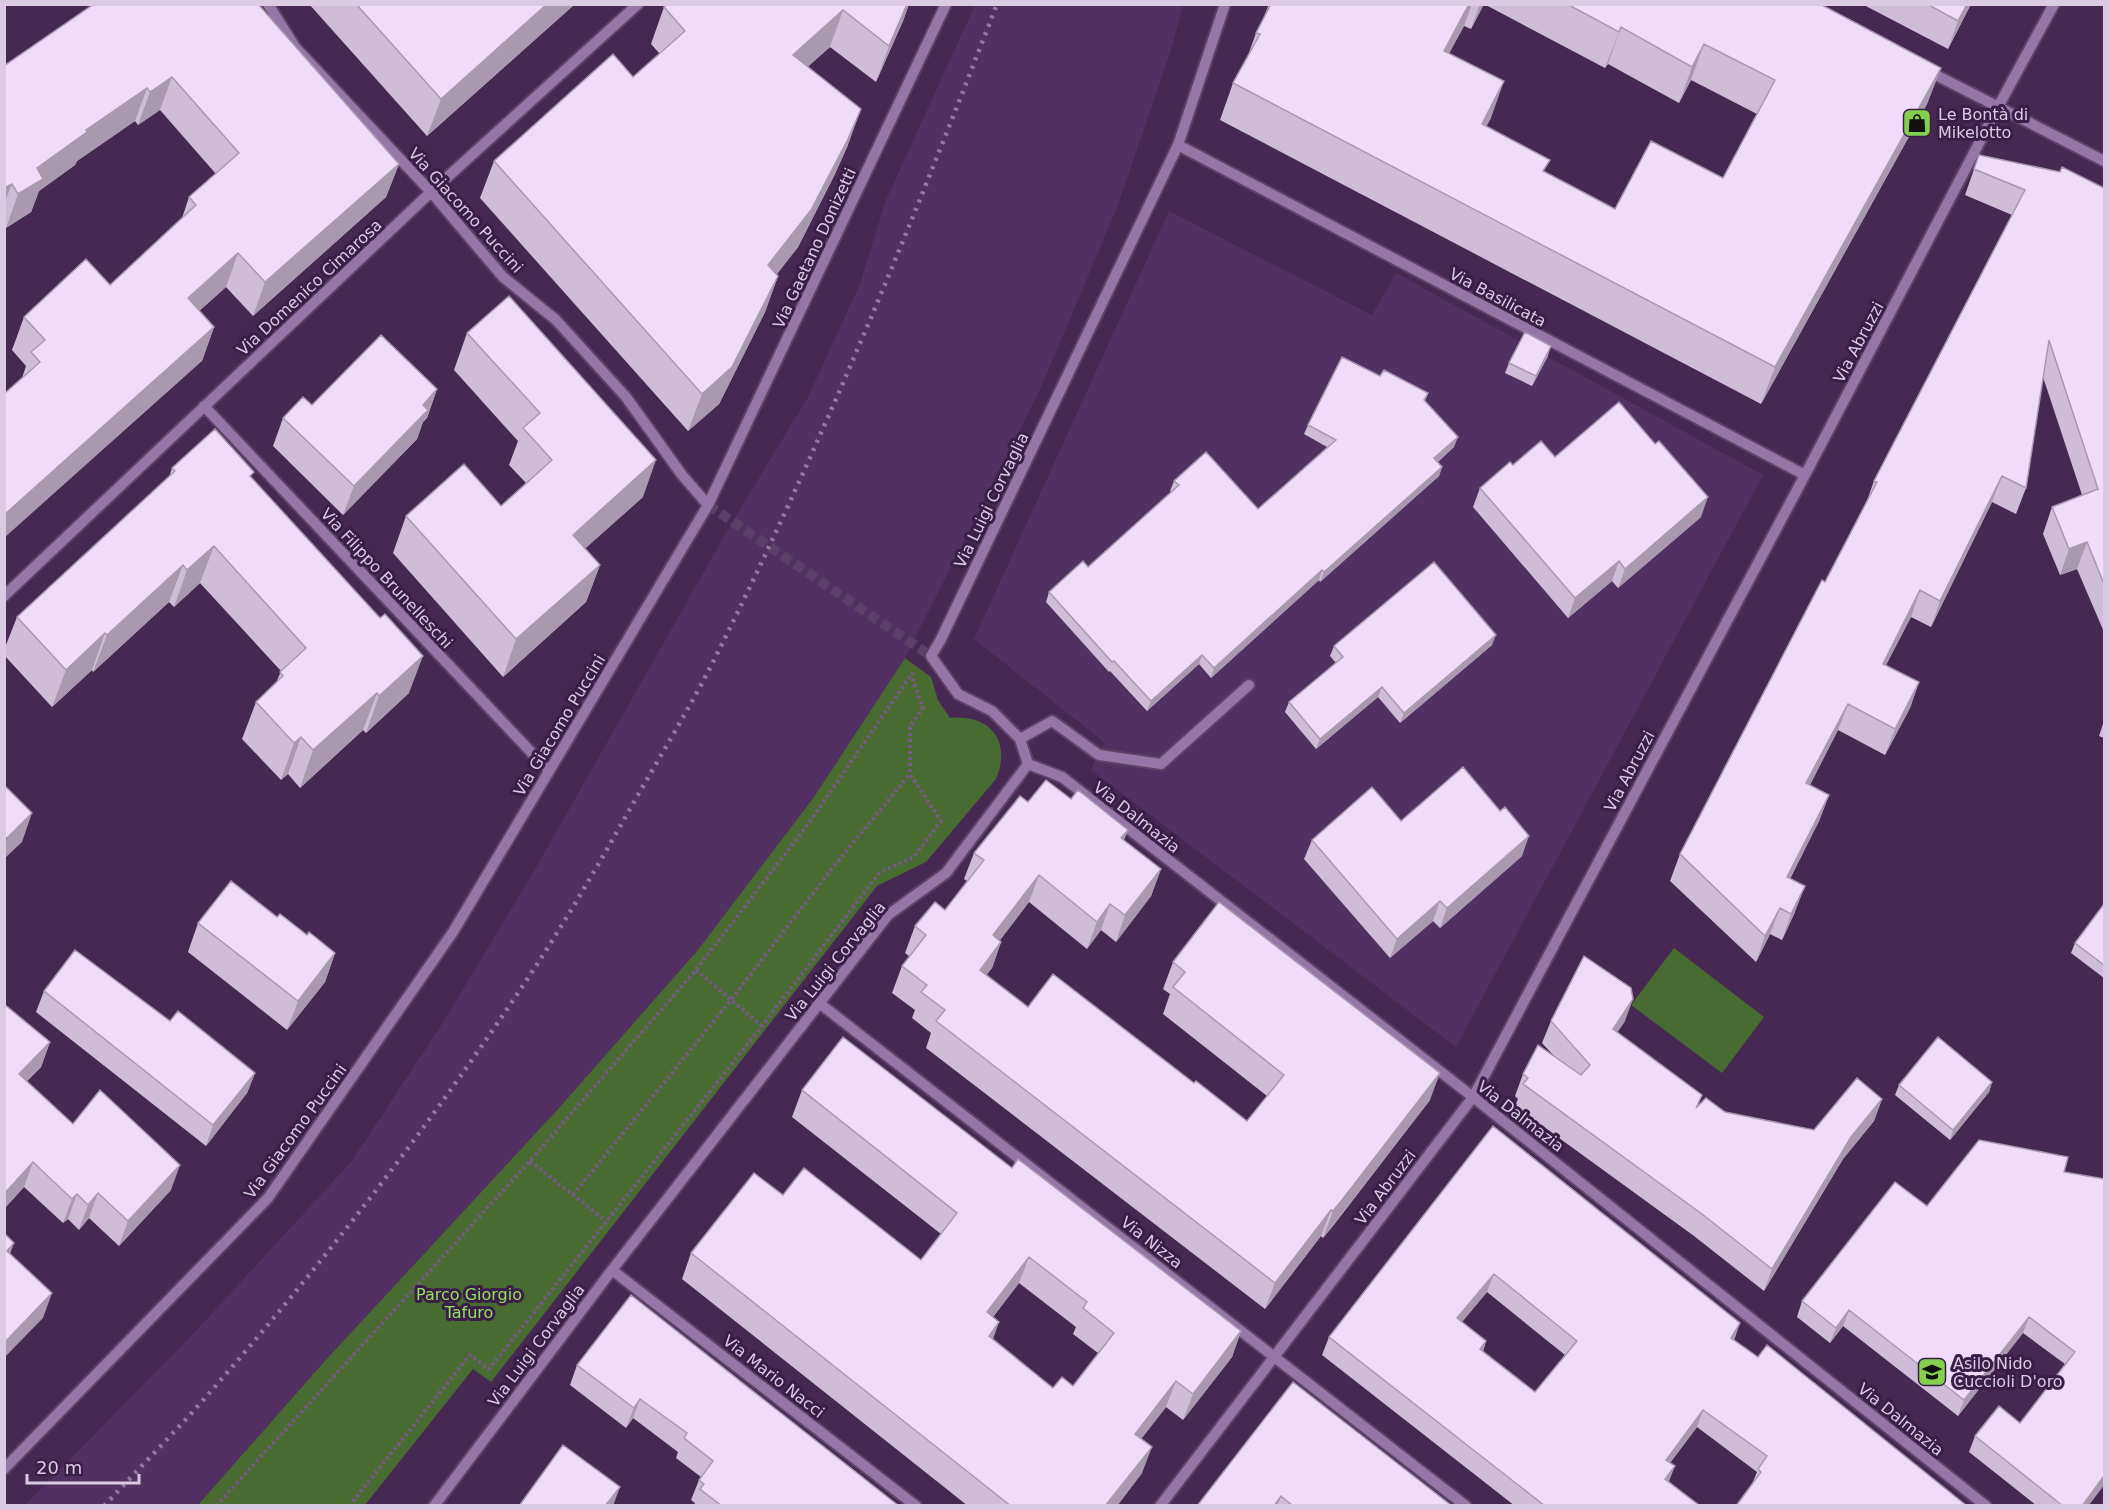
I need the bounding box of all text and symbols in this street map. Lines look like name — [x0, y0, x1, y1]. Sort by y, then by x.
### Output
place label: Le Bontà di Mikelotto — [1938, 105, 2028, 142]
shop icon: Le Bontà di Mikelotto — [1901, 107, 1933, 139]
street label: Via Giacomo Puccini — [404, 144, 527, 277]
street label: Via Gaetano Donizetti — [769, 165, 860, 332]
street label: Via Domenico Cimarosa — [233, 215, 386, 359]
street label: Via Basilicata — [1446, 264, 1549, 331]
street label: Via Abruzzi — [1829, 298, 1888, 386]
street label: Via Luigi Corvaglia — [950, 429, 1033, 571]
street label: Via Filippo Brunelleschi — [317, 504, 457, 652]
street label: Via Giacomo Puccini — [510, 651, 609, 799]
street label: Via Abruzzi — [1600, 727, 1659, 815]
street label: Via Dalmazia — [1090, 778, 1184, 857]
street label: Via Luigi Corvaglia — [781, 898, 889, 1025]
street label: Via Giacomo Puccini — [240, 1060, 351, 1202]
street label: Via Dalmazia — [1474, 1077, 1568, 1156]
street label: Via Abruzzi — [1351, 1146, 1420, 1229]
street label: Via Nizza — [1117, 1212, 1186, 1272]
street label: Via Luigi Corvaglia — [484, 1280, 589, 1410]
park label: Parco Giorgio Tafuro — [416, 1285, 522, 1322]
street label: Via Mario Nacci — [719, 1331, 828, 1422]
place label: Asilo Nido Cuccioli D'oro — [1953, 1354, 2063, 1391]
school or university icon: Asilo Nido Cuccioli D'oro — [1916, 1356, 1948, 1388]
street label: Via Dalmazia — [1854, 1379, 1947, 1460]
scale bar — [27, 1447, 140, 1485]
text: 20 m — [36, 1457, 82, 1478]

